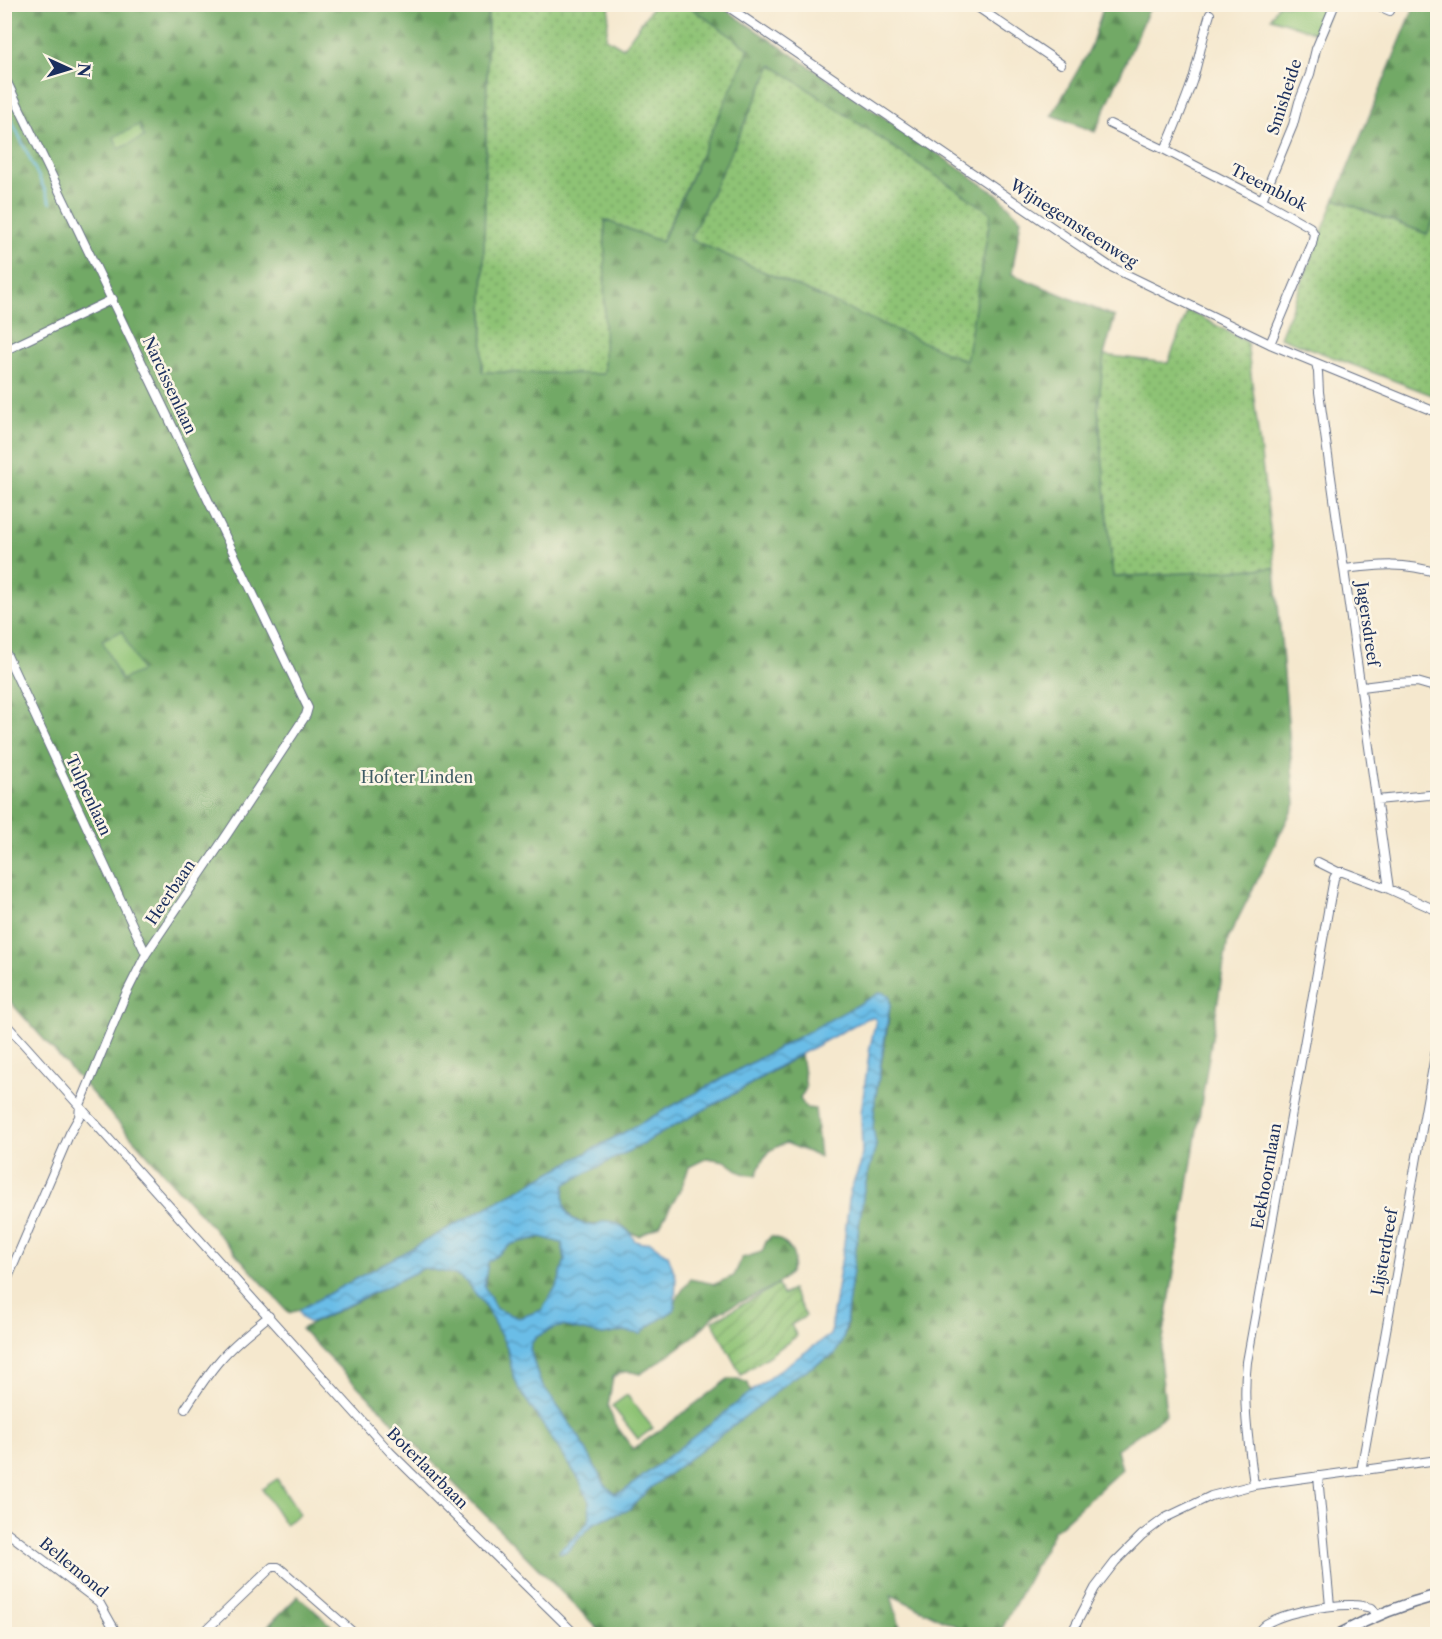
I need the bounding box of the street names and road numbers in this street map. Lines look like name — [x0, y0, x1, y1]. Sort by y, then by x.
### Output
street label: Smisheide — [1262, 56, 1306, 138]
street label: Treemblok — [1227, 159, 1312, 215]
street label: Wijnegemsteenweg — [1005, 174, 1142, 272]
street label: Narcissenlaan — [139, 333, 201, 437]
street label: Jagersdreef — [1352, 578, 1384, 670]
street label: Tulpenlaan — [62, 752, 116, 838]
street label: Heerbaan — [141, 856, 199, 928]
street label: Eekhoornlaan — [1247, 1121, 1285, 1231]
street label: Lijsterdreef — [1367, 1205, 1402, 1297]
street label: Boterlaarbaan — [383, 1423, 473, 1513]
street label: Bellemond — [36, 1533, 112, 1602]

